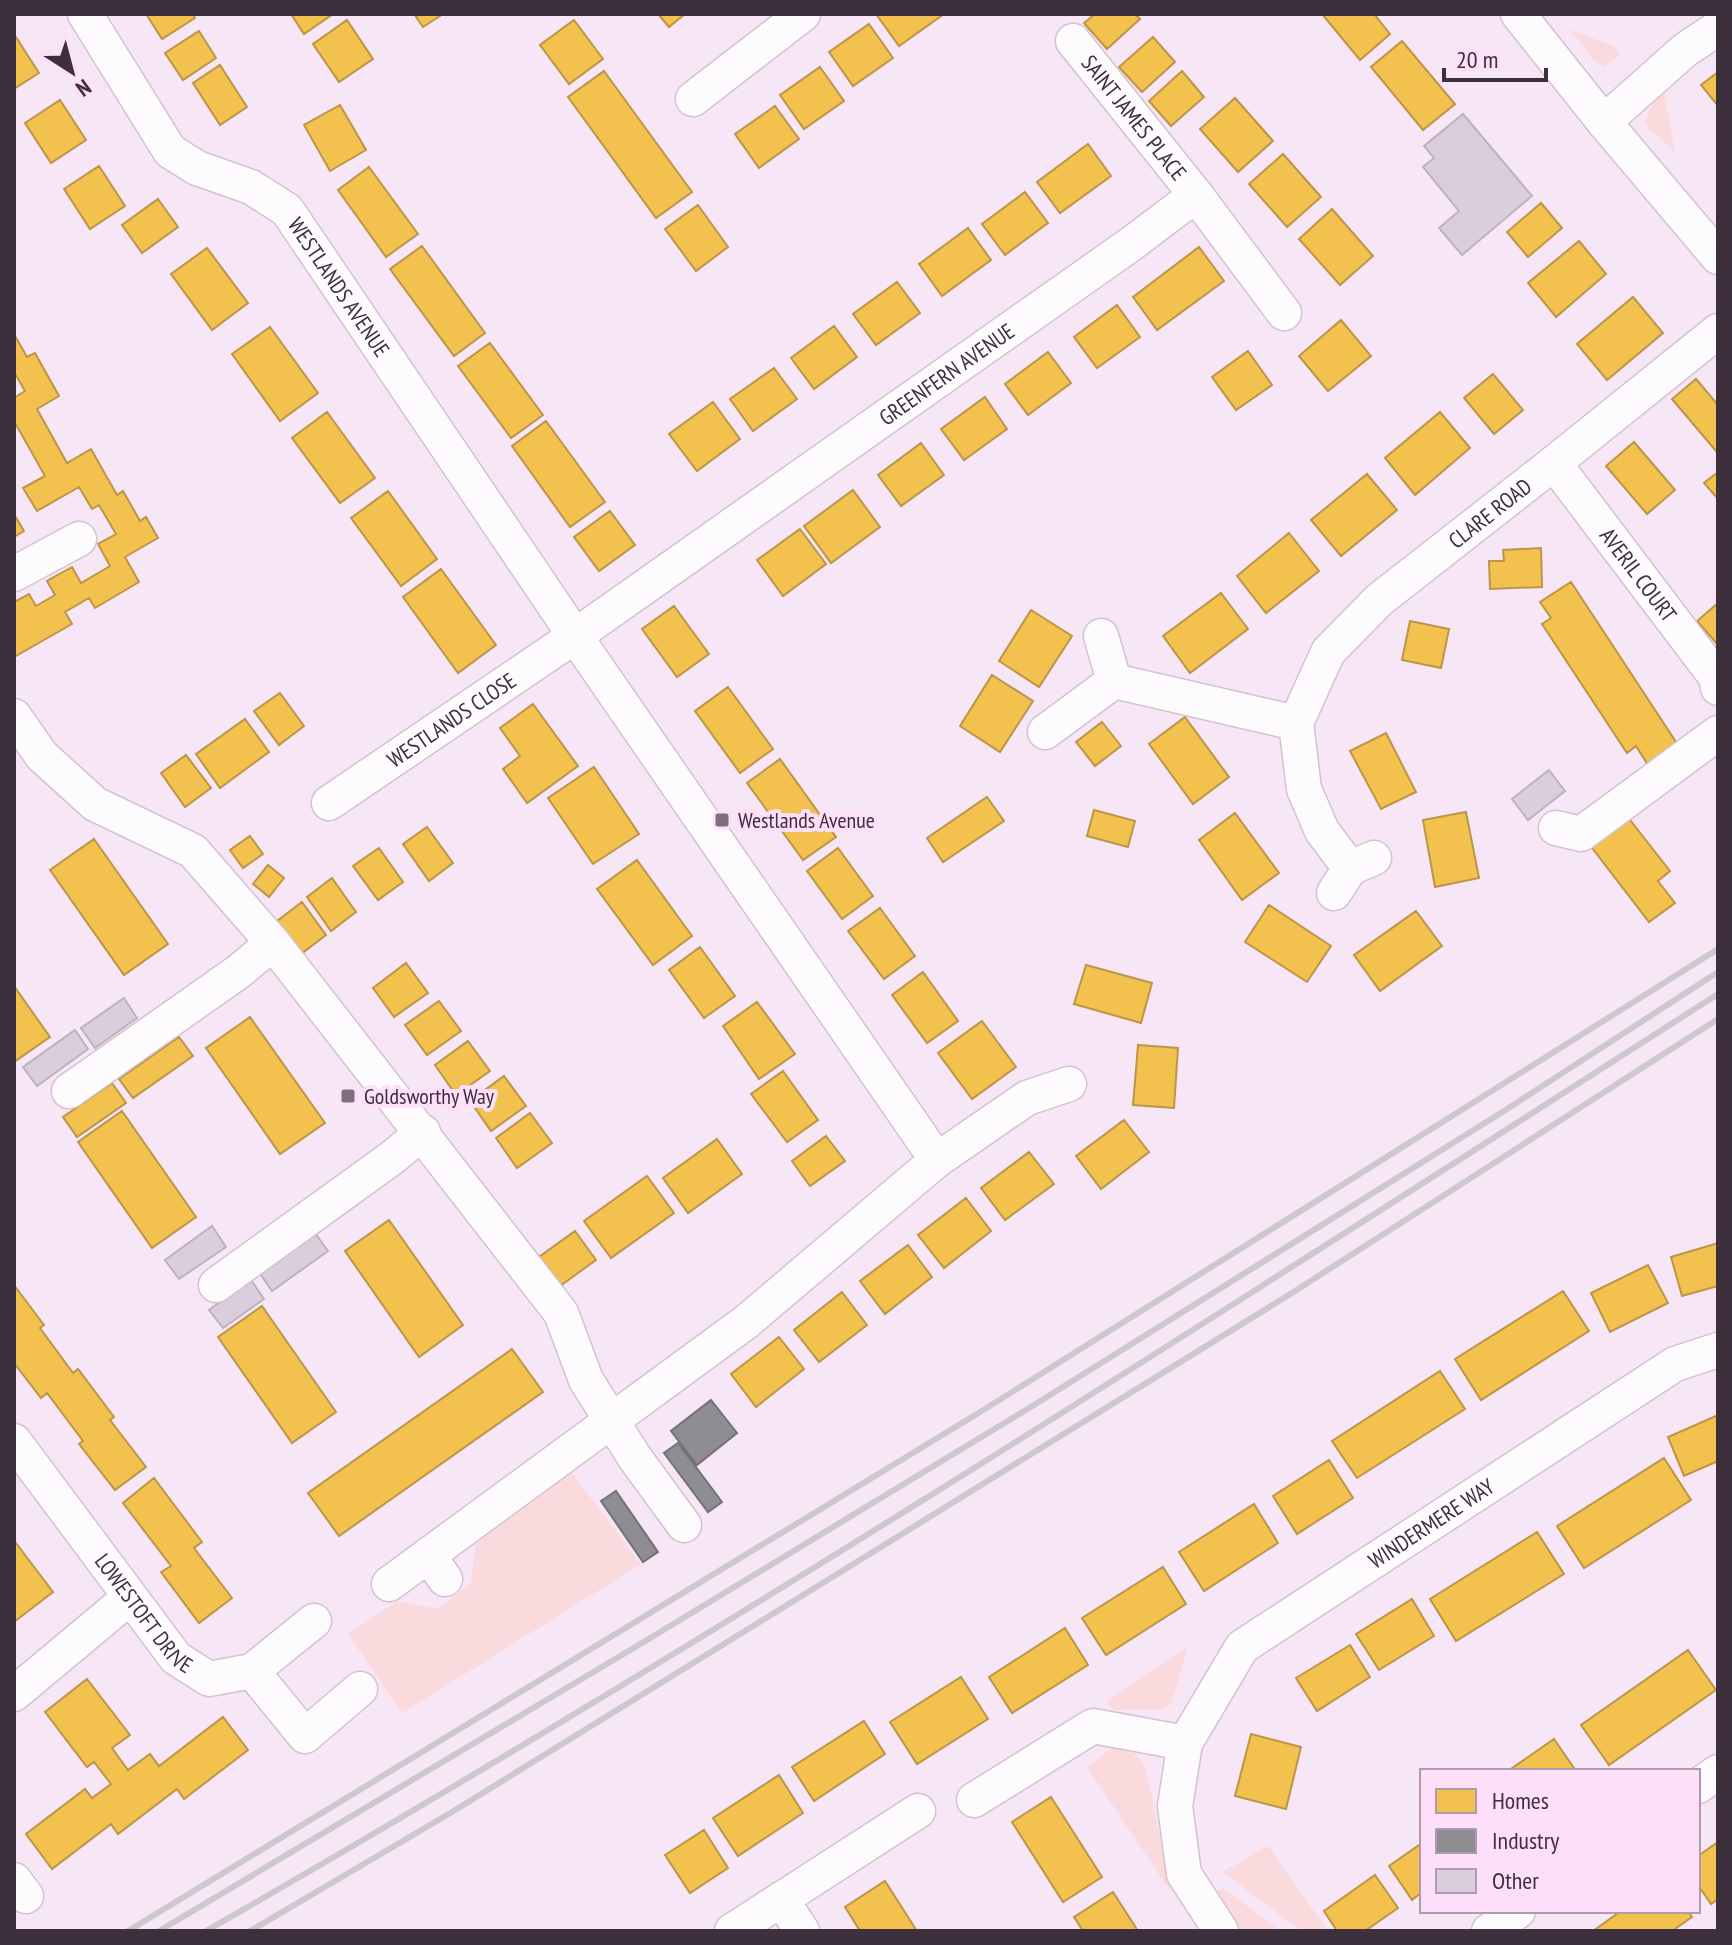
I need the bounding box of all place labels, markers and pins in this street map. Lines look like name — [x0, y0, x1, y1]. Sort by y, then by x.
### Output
place label: Westlands Avenue — [738, 806, 875, 834]
marker: Westlands Avenue — [713, 811, 731, 829]
place label: Goldsworthy Way — [364, 1082, 495, 1110]
marker: Goldsworthy Way — [339, 1087, 357, 1105]

